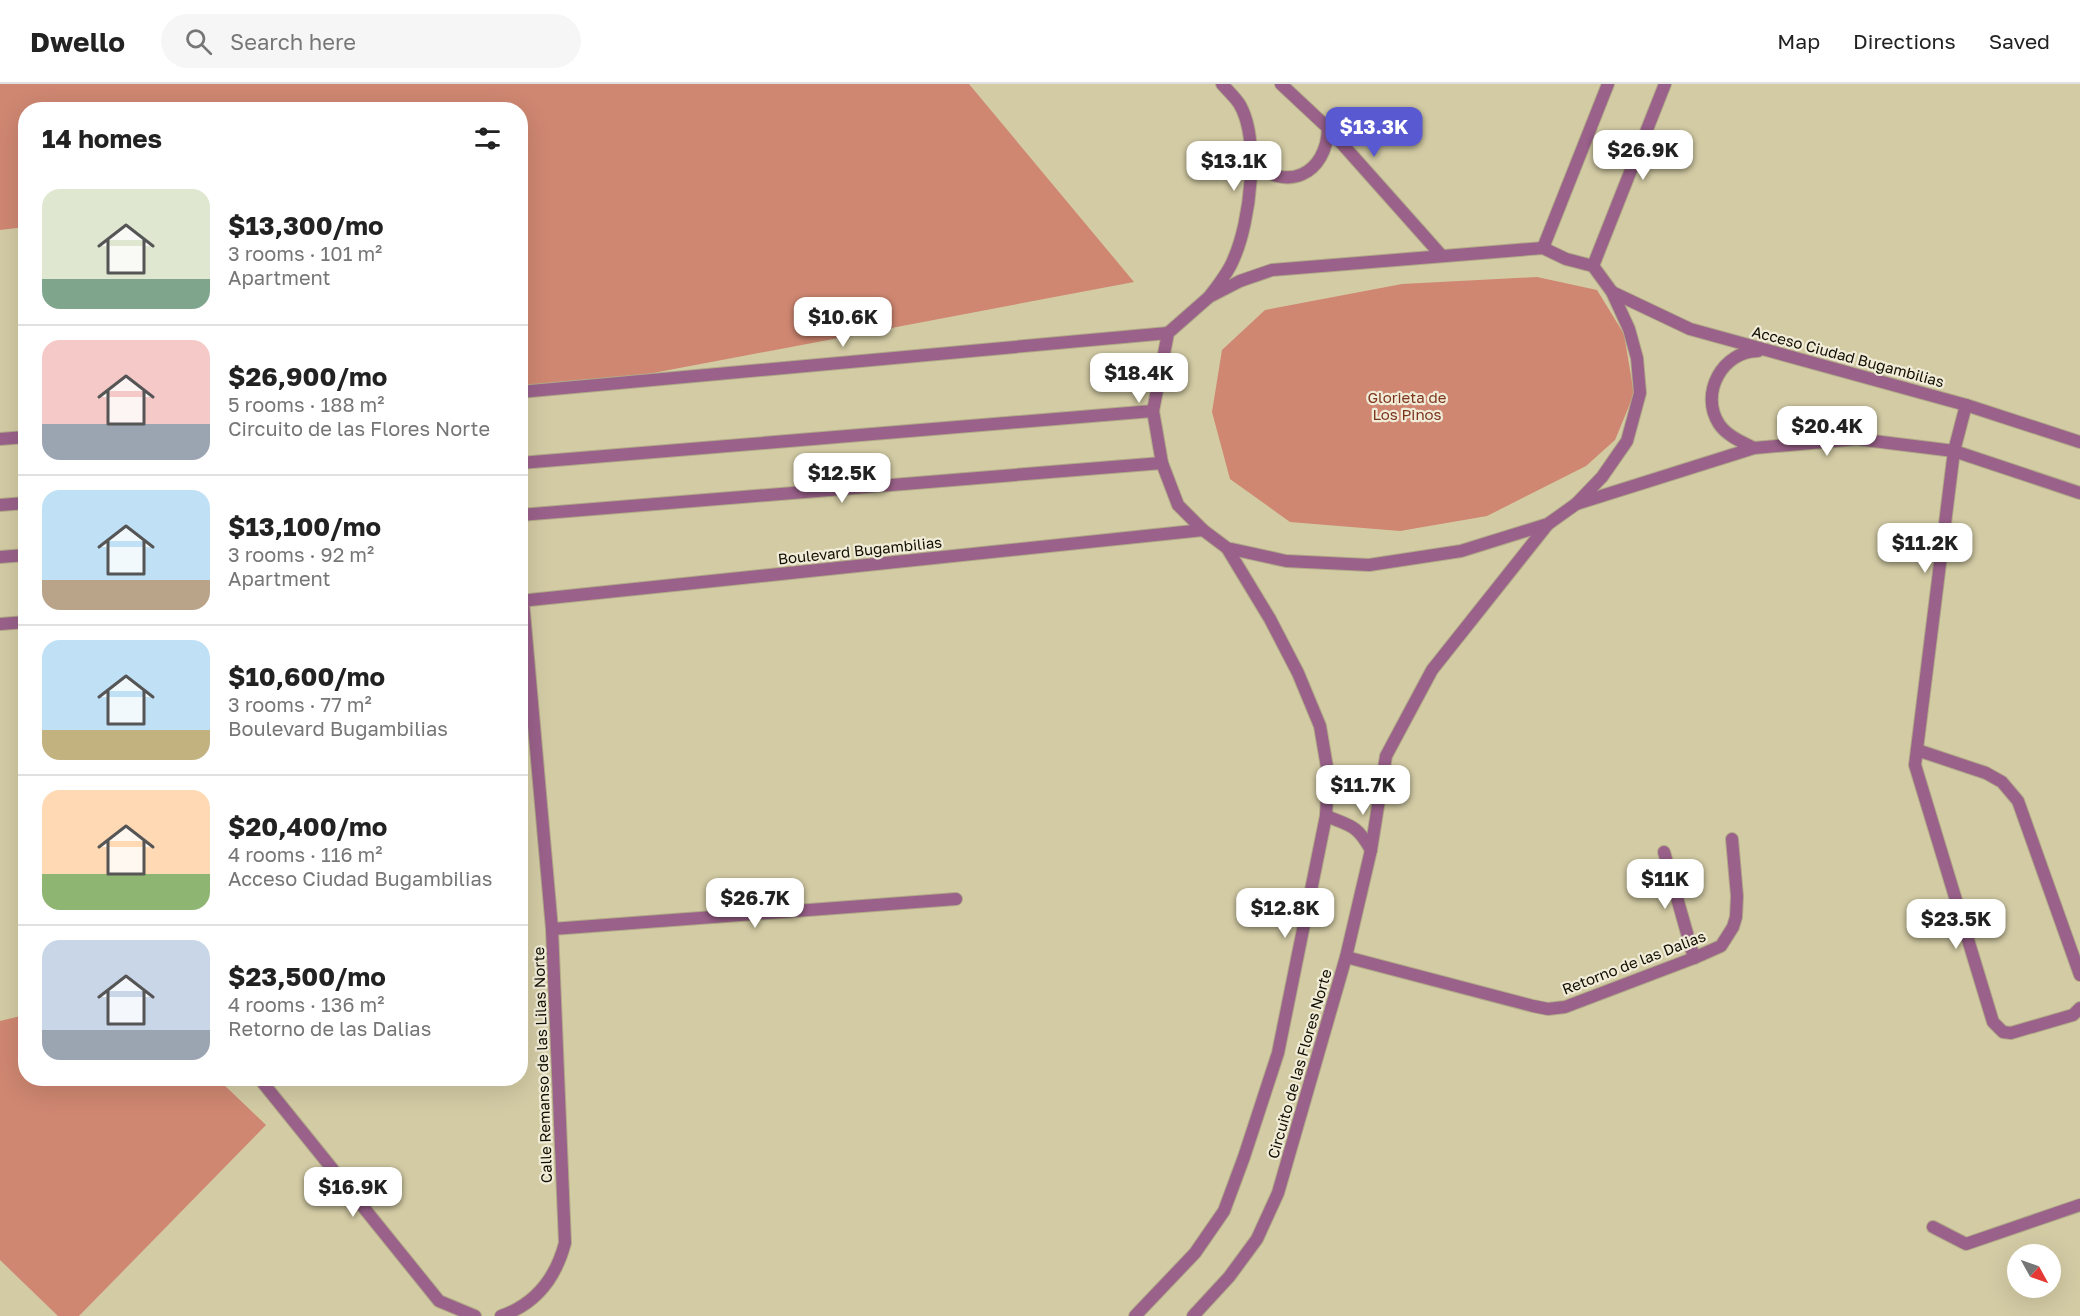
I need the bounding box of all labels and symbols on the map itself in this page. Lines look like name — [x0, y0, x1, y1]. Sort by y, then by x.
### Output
pin: $13.3K — [1325, 107, 1423, 158]
pin: $26.9K — [1594, 130, 1692, 181]
pin: $13.1K — [1185, 141, 1283, 192]
pin: $10.6K — [794, 297, 892, 348]
street label: Acceso Ciudad Bugambilias — [1750, 322, 1946, 390]
pin: $18.4K — [1090, 353, 1188, 404]
park label: Glorieta de Los Pinos — [1368, 388, 1447, 423]
pin: $20.4K — [1778, 406, 1876, 457]
pin: $12.5K — [793, 453, 891, 504]
pin: $11.2K — [1876, 523, 1974, 574]
street label: Boulevard Bugambilias — [777, 532, 943, 568]
pin: $11.7K — [1314, 765, 1412, 816]
pin: $11K — [1629, 859, 1701, 910]
pin: $26.7K — [706, 878, 804, 929]
pin: $12.8K — [1236, 888, 1334, 939]
pin: $23.5K — [1907, 899, 2005, 950]
street label: Retorno de las Dalias — [1559, 926, 1708, 998]
street label: Calle Remanso de las Lilas Norte — [529, 946, 555, 1184]
street label: Circuito de las Flores Norte — [1263, 967, 1335, 1161]
pin: $16.9K — [304, 1167, 402, 1218]
north arrow — [2007, 1244, 2061, 1298]

